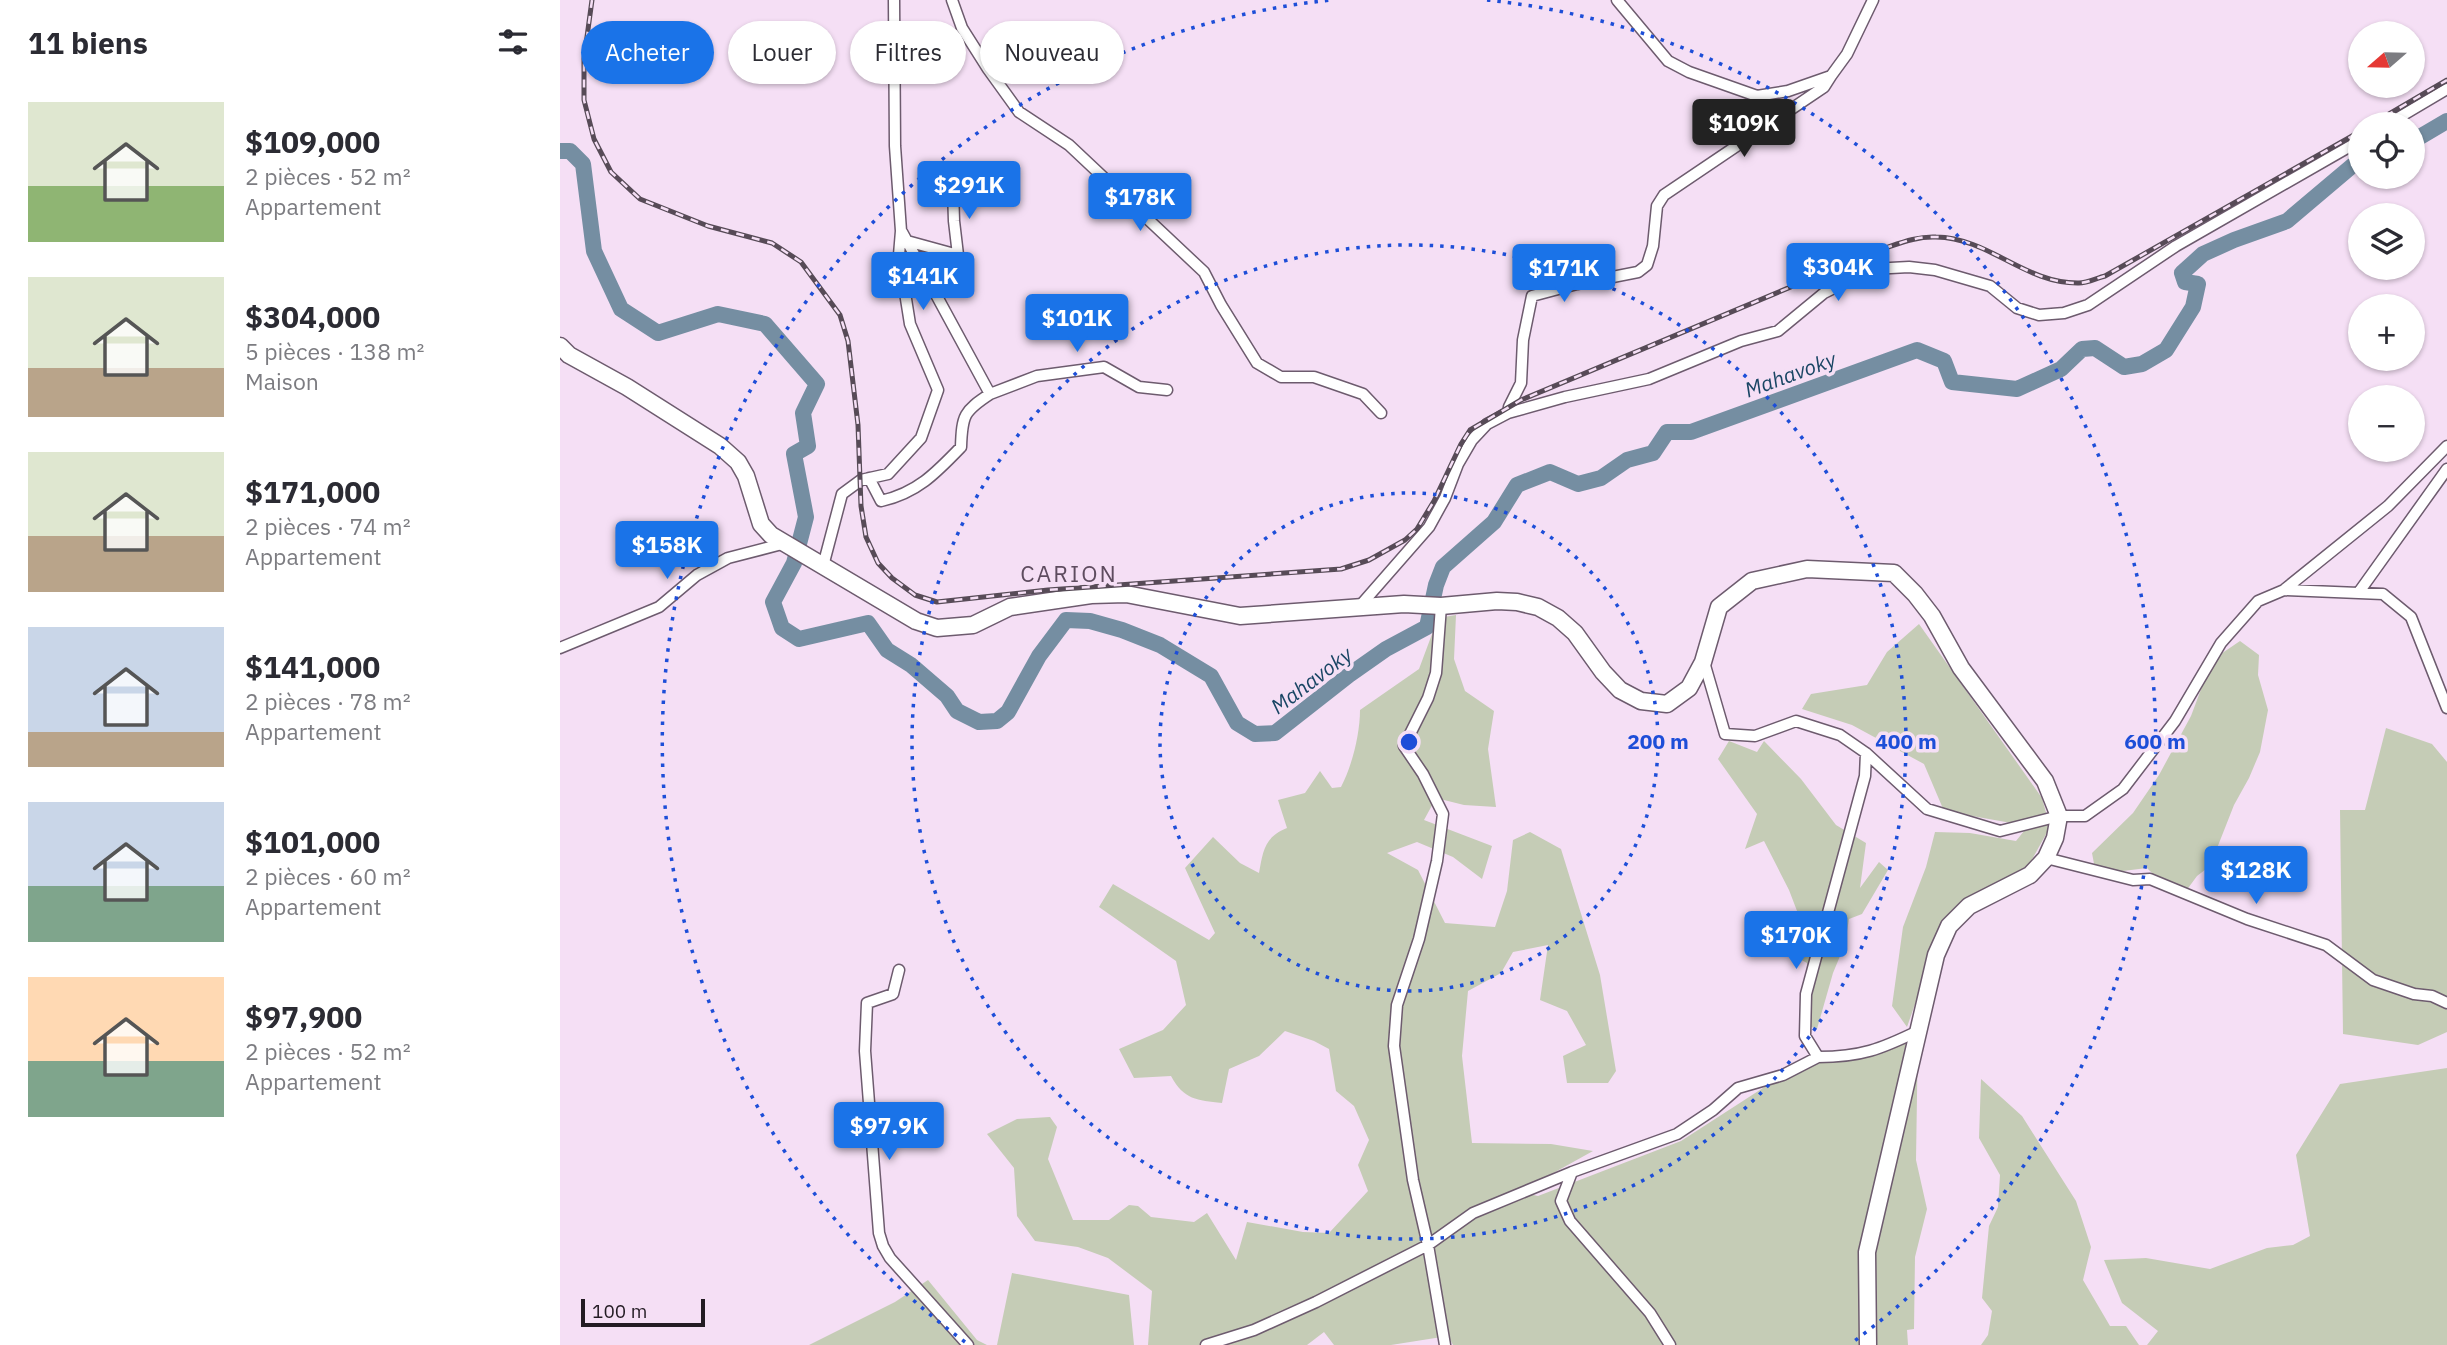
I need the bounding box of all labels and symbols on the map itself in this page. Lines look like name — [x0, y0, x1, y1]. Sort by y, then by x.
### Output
north arrow — [2348, 21, 2426, 98]
pin: $109K — [1695, 100, 1793, 159]
pin: $291K — [920, 162, 1018, 221]
pin: $178K — [1091, 174, 1189, 233]
pin: $171K — [1515, 244, 1613, 304]
pin: $304K — [1789, 244, 1887, 303]
pin: $141K — [874, 252, 972, 312]
pin: $101K — [1028, 294, 1126, 354]
water label: Mahavoky — [1740, 344, 1840, 403]
pin: $158K — [618, 522, 716, 581]
district label: CARION — [1020, 558, 1118, 588]
water label: Mahavoky — [1265, 640, 1358, 720]
text: 200 m — [1627, 727, 1689, 755]
text: 400 m — [1875, 727, 1937, 755]
text: 600 m — [2124, 727, 2186, 755]
centre of rings — [1397, 730, 1421, 754]
pin: $128K — [2207, 846, 2305, 906]
pin: $170K — [1747, 912, 1845, 971]
pin: $97.9K — [832, 1102, 946, 1162]
scale bar — [581, 1296, 705, 1328]

